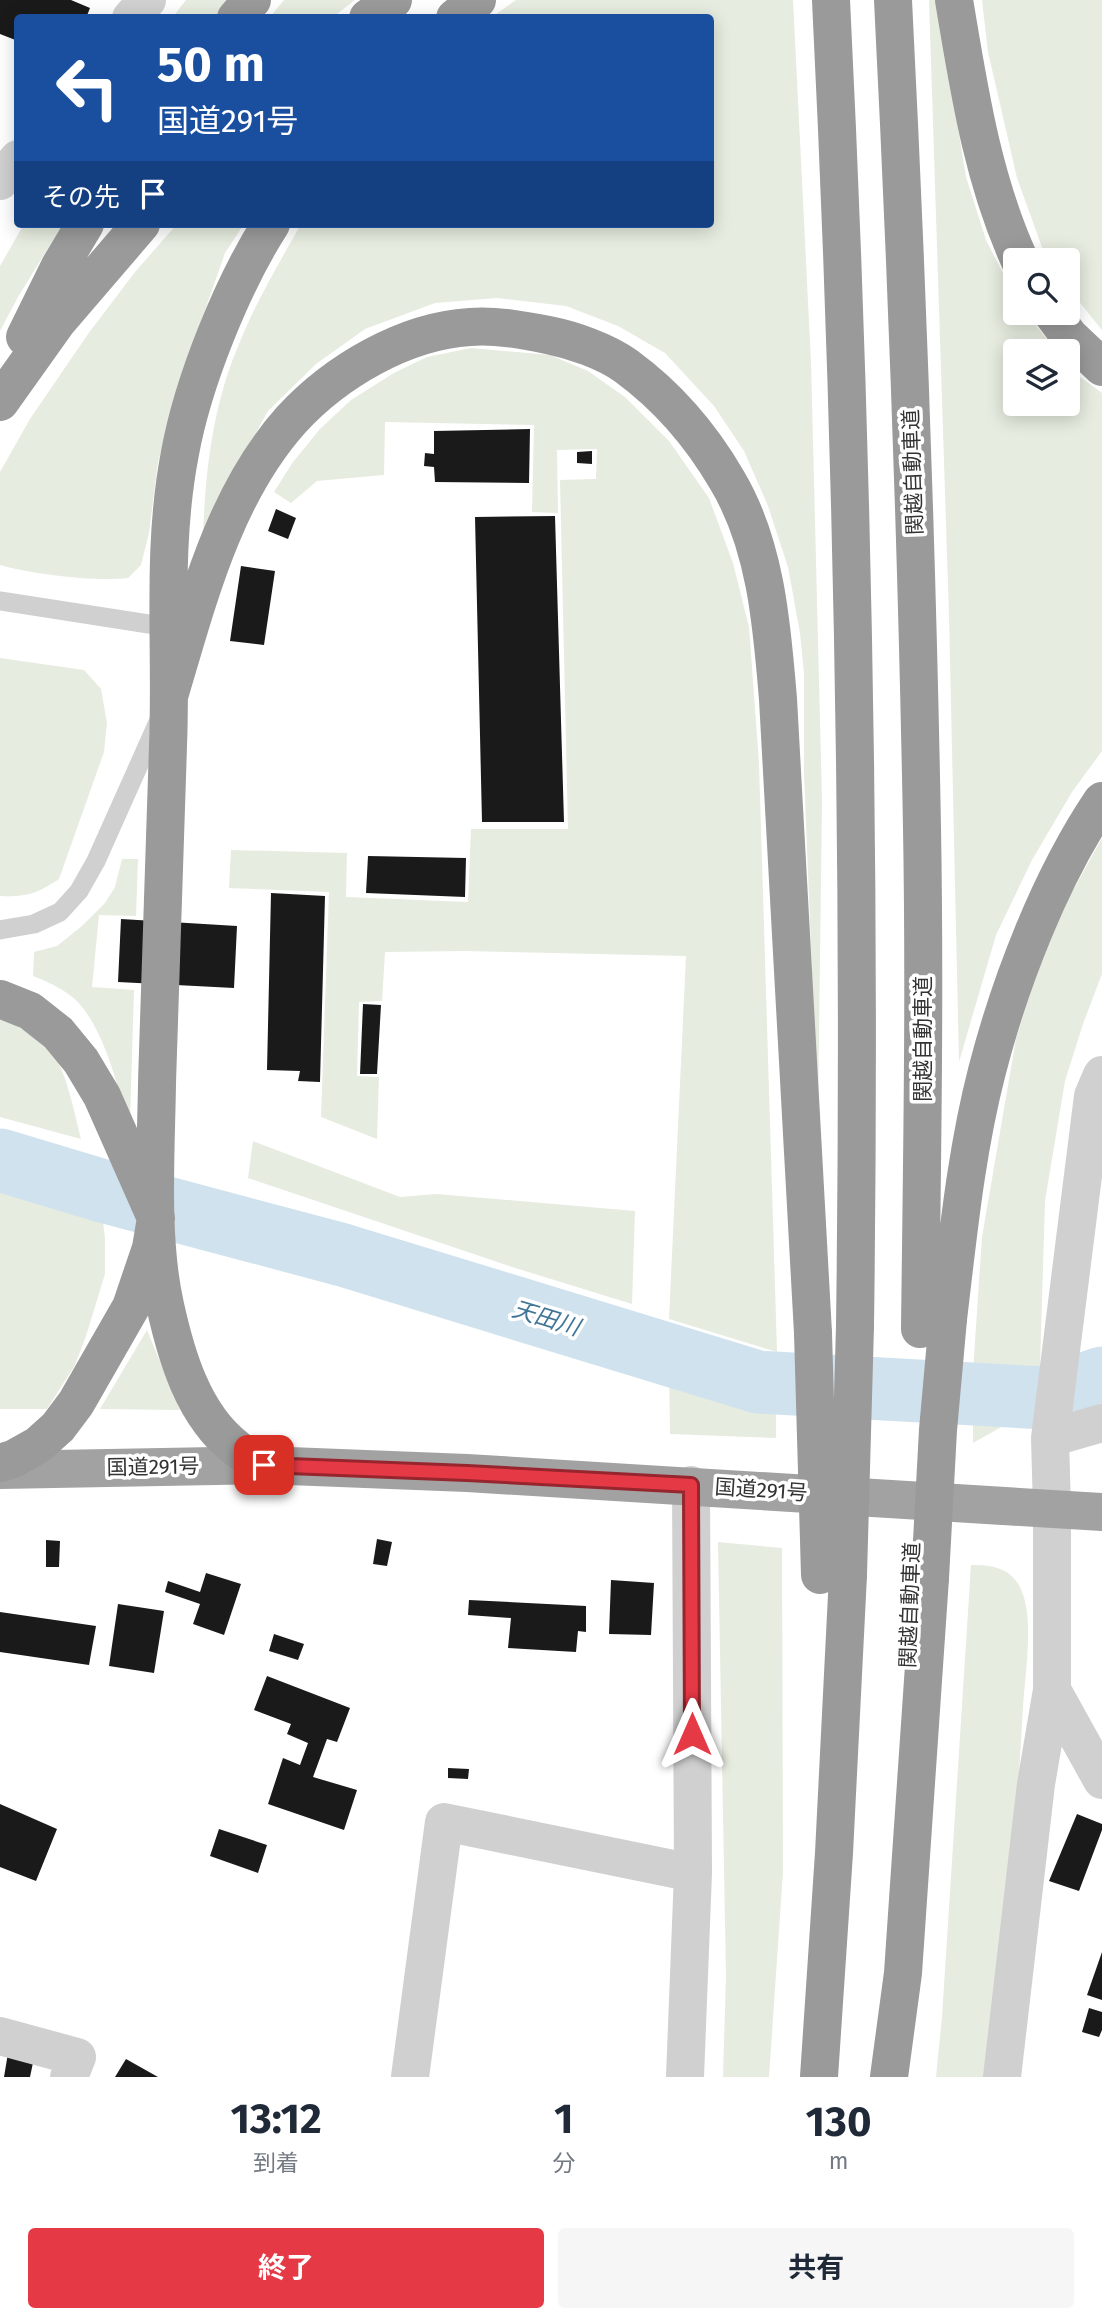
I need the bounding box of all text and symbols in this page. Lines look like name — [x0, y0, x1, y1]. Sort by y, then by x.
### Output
text: 50 m — [157, 35, 265, 94]
icon: left — [42, 42, 133, 133]
text: 国道291号 — [157, 102, 299, 140]
icon: arrive — [134, 175, 172, 213]
text: その先 — [42, 182, 120, 213]
map controls — [1003, 248, 1080, 416]
button: search — [1003, 248, 1080, 325]
button: layers — [1003, 339, 1080, 416]
street label: 関越自動車道 — [898, 409, 928, 535]
street label: 関越自動車道 — [910, 976, 936, 1102]
water label: 天田川 — [509, 1295, 586, 1342]
pin — [234, 1435, 294, 1495]
icon: arrive — [245, 1446, 283, 1484]
street label: 国道291号 — [106, 1453, 200, 1481]
street label: 国道291号 — [714, 1474, 808, 1506]
street label: 関越自動車道 — [895, 1542, 925, 1668]
position arrow — [655, 1697, 729, 1771]
text: 13:12 — [230, 2094, 322, 2144]
text: 1 — [554, 2094, 573, 2144]
text: 130 — [806, 2097, 872, 2147]
text: m — [829, 2147, 848, 2175]
text: 到着 — [253, 2149, 299, 2177]
text: 分 — [552, 2149, 575, 2177]
button: 終了 — [28, 2228, 544, 2308]
button: 共有 — [558, 2228, 1074, 2308]

